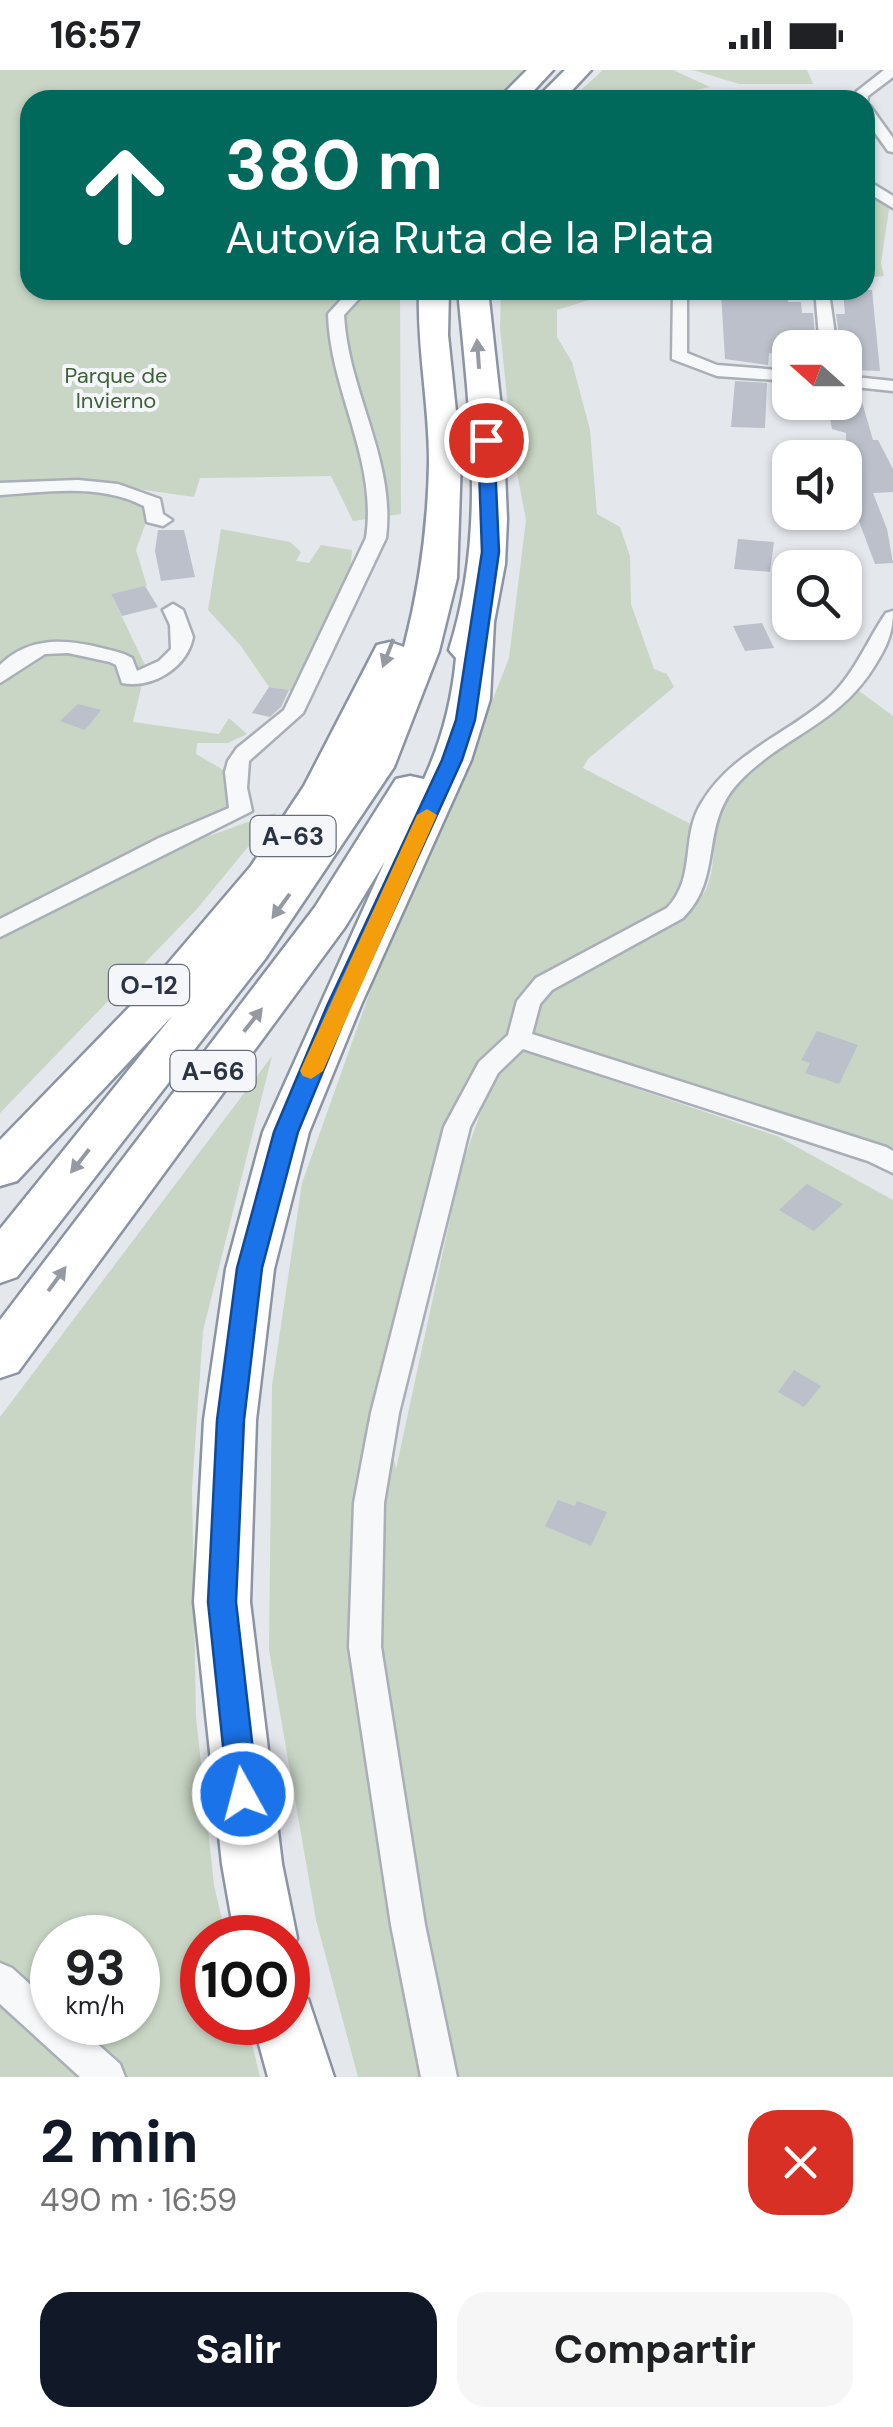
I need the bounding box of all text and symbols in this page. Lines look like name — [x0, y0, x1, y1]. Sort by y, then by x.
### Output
text: 16:57 — [50, 10, 141, 60]
text: 380 m — [225, 120, 443, 211]
icon: ahead — [60, 130, 190, 260]
text: Autovía Ruta de la Plata — [225, 208, 714, 267]
north arrow — [772, 330, 862, 420]
map controls — [772, 330, 862, 640]
one-way arrow — [470, 337, 486, 369]
park label: Parque de Invierno — [65, 361, 167, 415]
pin — [444, 398, 529, 483]
icon: arrive — [459, 413, 514, 468]
button: sound — [772, 440, 862, 530]
button: search — [772, 550, 862, 640]
one-way arrow — [380, 638, 396, 668]
road number: A-63 — [250, 816, 336, 856]
one-way arrow — [272, 892, 291, 919]
road number: O-12 — [109, 965, 189, 1005]
one-way arrow — [242, 1007, 263, 1033]
road number: A-66 — [170, 1051, 256, 1091]
one-way arrow — [70, 1148, 91, 1173]
one-way arrow — [47, 1266, 66, 1292]
position arrow — [191, 1742, 295, 1846]
speed limit sign: 100 — [180, 1915, 310, 2045]
text: 93 — [64, 1935, 126, 2001]
text: km/h — [65, 1989, 125, 2022]
text: 2 min — [40, 2102, 199, 2181]
button: close — [748, 2110, 853, 2215]
text: 490 m · 16:59 — [40, 2179, 237, 2221]
button: Salir — [40, 2292, 437, 2407]
button: Compartir — [457, 2292, 853, 2407]

